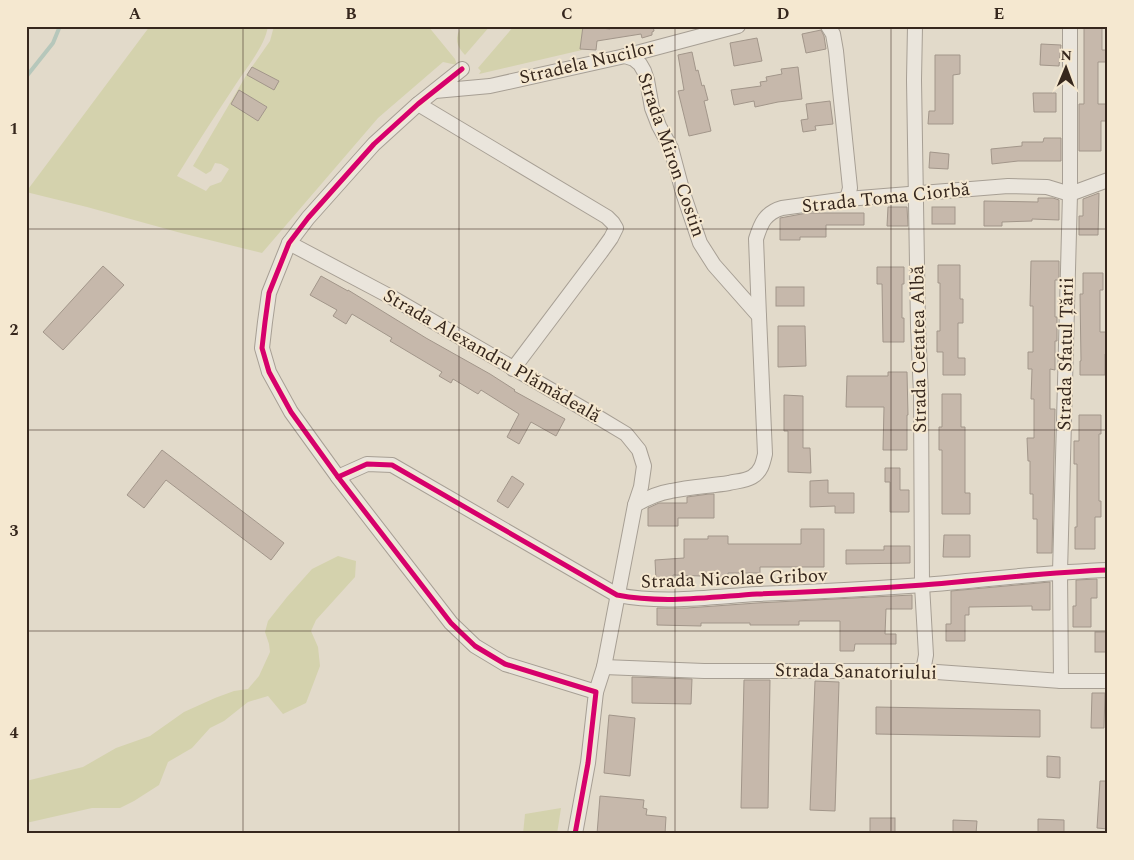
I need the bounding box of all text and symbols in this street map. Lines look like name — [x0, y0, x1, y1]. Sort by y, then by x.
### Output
text: A — [129, 2, 142, 26]
text: B — [345, 2, 357, 26]
text: C — [561, 2, 573, 26]
text: D — [777, 2, 790, 26]
text: E — [994, 2, 1004, 26]
street label: Stradela Nucilor — [517, 33, 658, 93]
north arrow — [1042, 42, 1092, 92]
text: N — [1060, 45, 1072, 66]
street label: Strada Miron Costin — [629, 69, 713, 241]
text: 1 — [10, 117, 18, 141]
street label: Strada Toma Ciorbă — [801, 175, 972, 221]
street label: Strada Cetatea Albă — [903, 264, 935, 433]
street label: Strada Sfatul Țării — [1050, 277, 1082, 431]
street label: Strada Alexandru Plămădeală — [378, 282, 607, 431]
text: 2 — [10, 318, 19, 342]
text: 3 — [10, 519, 19, 543]
street label: Strada Nicolae Gribov — [640, 561, 829, 597]
street label: Strada Sanatoriului — [775, 656, 937, 688]
text: 4 — [10, 721, 19, 745]

